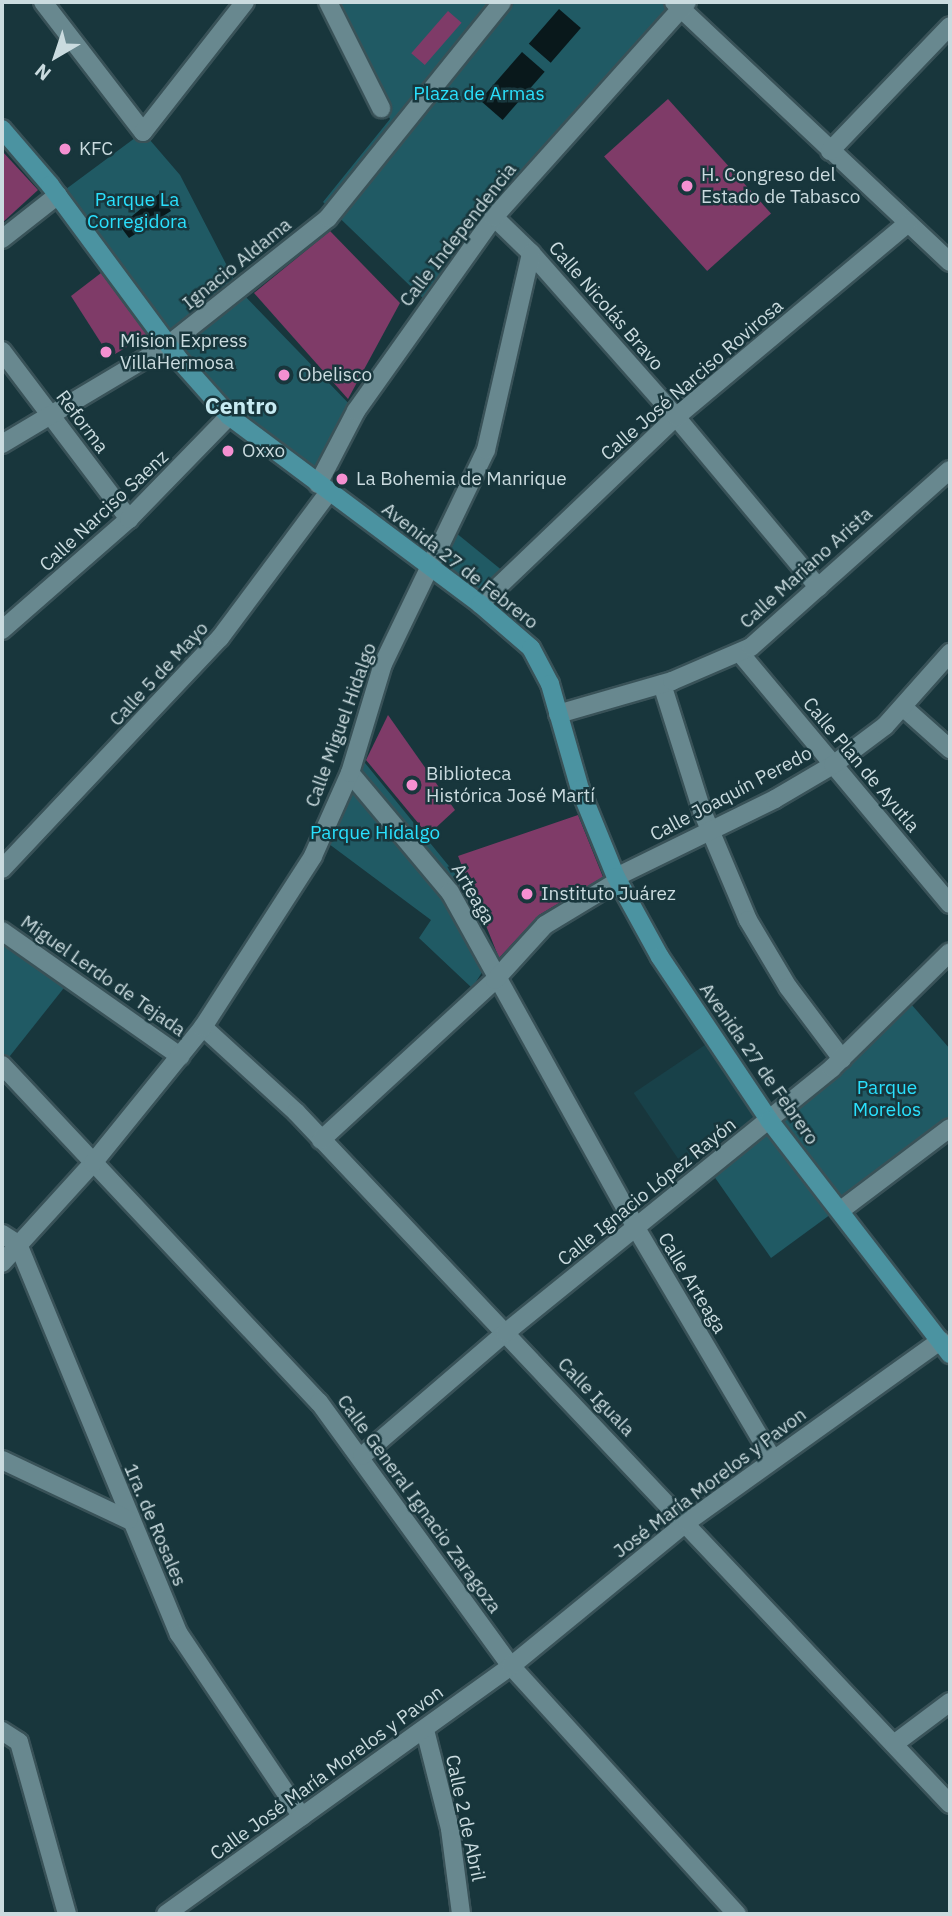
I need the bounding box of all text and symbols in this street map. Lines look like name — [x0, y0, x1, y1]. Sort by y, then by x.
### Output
north arrow — [21, 21, 91, 91]
text: N — [30, 59, 56, 86]
park label: Plaza de Armas — [413, 83, 545, 105]
place label: KFC — [79, 138, 113, 160]
marker: KFC — [57, 141, 73, 157]
street label: Calle Independencia — [395, 159, 521, 311]
place label: H. Congreso del Estado de Tabasco — [701, 164, 860, 208]
marker: H. Congreso del Estado de Tabasco — [679, 178, 695, 194]
park label: Parque La Corregidora — [87, 189, 187, 233]
street label: Ignacio Aldama — [178, 213, 296, 315]
street label: Calle Nicolás Bravo — [544, 237, 668, 375]
street label: Calle José Narciso Rovirosa — [596, 295, 788, 465]
place label: Mision Express VillaHermosa — [120, 330, 248, 374]
marker: Mision Express VillaHermosa — [98, 344, 114, 360]
place label: Obelisco — [298, 364, 372, 386]
marker: Obelisco — [276, 367, 292, 383]
street label: Reforma — [51, 386, 113, 458]
district label: Centro — [205, 391, 277, 419]
place label: Oxxo — [242, 440, 285, 462]
marker: Oxxo — [220, 443, 236, 459]
street label: Calle Narciso Saenz — [35, 446, 173, 576]
place label: La Bohemia de Manrique — [356, 468, 567, 490]
marker: La Bohemia de Manrique — [334, 471, 350, 487]
street label: Avenida 27 de Febrero — [377, 498, 543, 634]
street label: Calle Mariano Arista — [735, 503, 877, 633]
street label: Calle 5 de Mayo — [105, 617, 213, 731]
street label: Calle Miguel Hidalgo — [301, 640, 381, 810]
street label: Calle Plan de Ayutla — [798, 693, 924, 837]
street label: Calle Joaquín Peredo — [646, 742, 816, 846]
place label: Biblioteca Histórica José Martí — [426, 763, 595, 807]
marker: Biblioteca Histórica José Martí — [404, 777, 420, 793]
park label: Parque Hidalgo — [310, 822, 440, 844]
street label: Arteaga — [446, 859, 500, 929]
place label: Instituto Juárez — [541, 883, 676, 905]
marker: Instituto Juárez — [519, 886, 535, 902]
street label: Miguel Lerdo de Tejada — [16, 910, 190, 1042]
street label: Avenida 27 de Febrero — [695, 979, 823, 1149]
park label: Parque Morelos — [853, 1077, 921, 1121]
street label: Calle Ignacio López Rayón — [553, 1113, 741, 1271]
street label: Calle Arteaga — [653, 1228, 731, 1338]
street label: Calle Iguala — [553, 1353, 639, 1441]
street label: Calle General Ignacio Zaragoza — [332, 1390, 506, 1618]
street label: José María Morelos y Pavon — [609, 1403, 811, 1563]
street label: 1ra. de Rosales — [119, 1460, 191, 1590]
street label: Calle José María Morelos y Pavon — [206, 1681, 448, 1865]
street label: Calle 2 de Abril — [440, 1753, 490, 1883]

